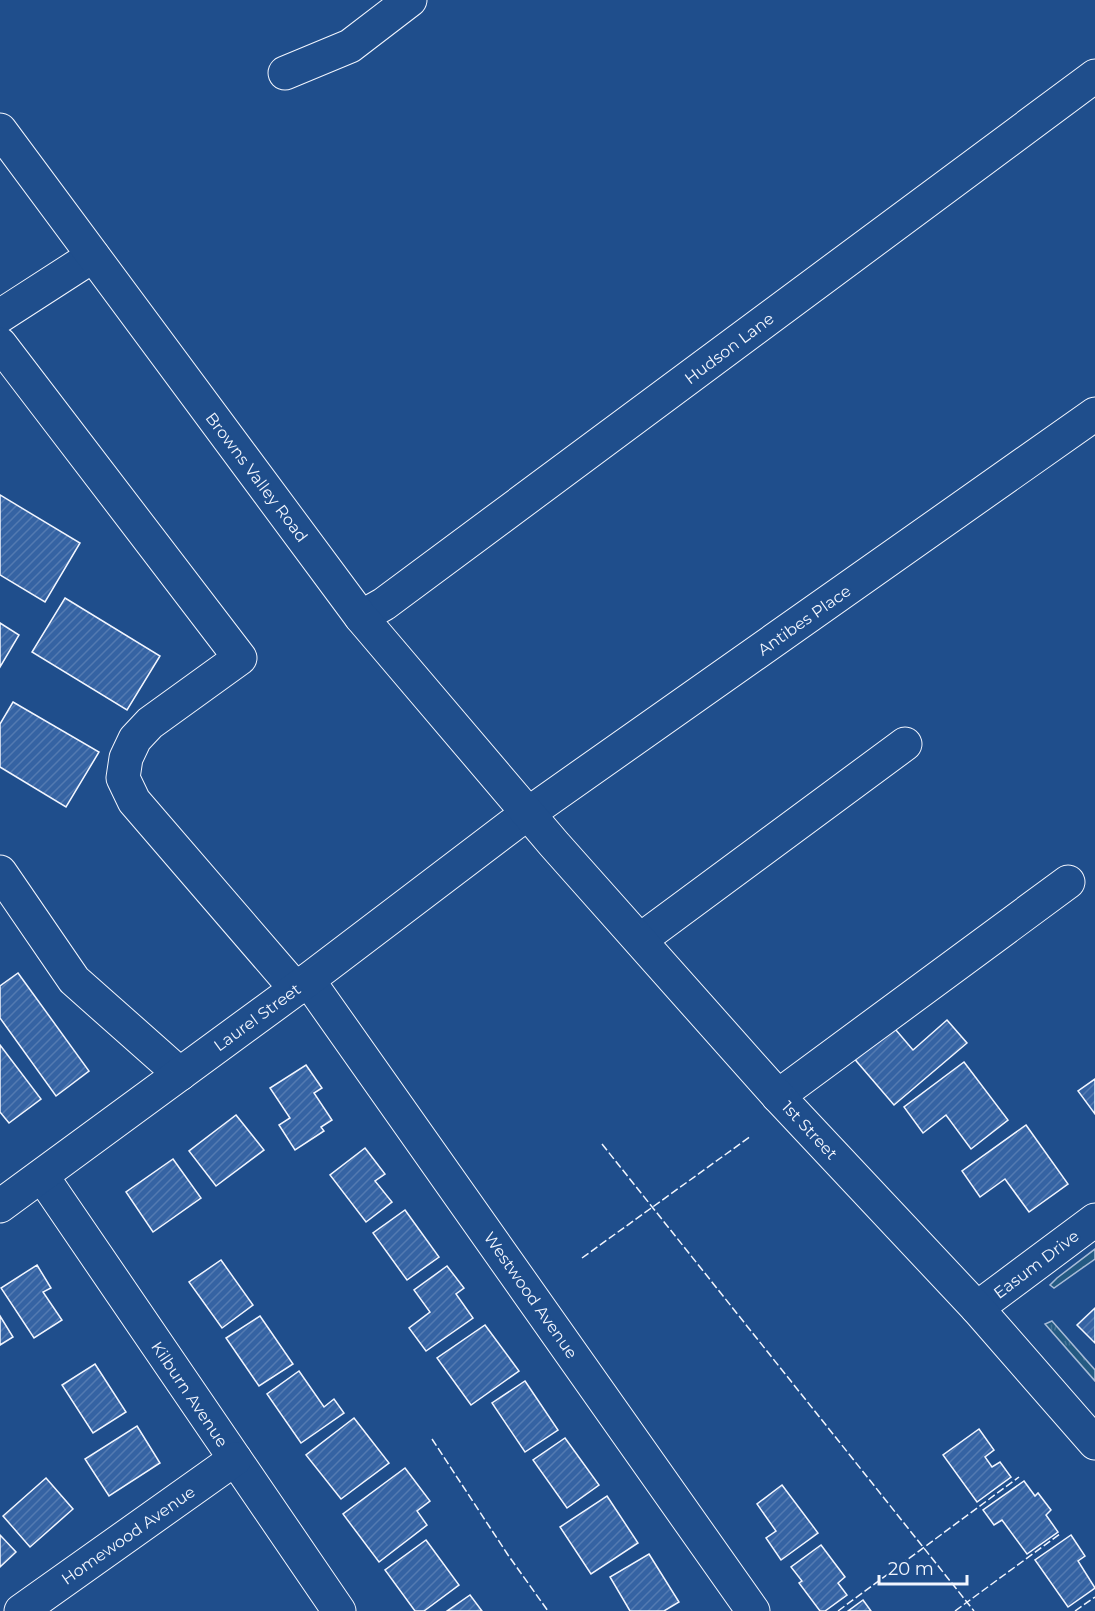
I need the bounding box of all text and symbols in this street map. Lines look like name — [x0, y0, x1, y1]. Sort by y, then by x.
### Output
street label: Hudson Lane — [681, 309, 778, 388]
street label: Browns Valley Road — [202, 409, 312, 546]
street label: Antibes Place — [754, 581, 855, 660]
street label: Laurel Street — [210, 979, 305, 1055]
street label: 1st Street — [778, 1097, 842, 1164]
street label: Easum Drive — [990, 1226, 1083, 1303]
street label: Westwood Avenue — [480, 1228, 581, 1362]
street label: Kilburn Avenue — [147, 1338, 232, 1451]
street label: Homewood Avenue — [58, 1482, 199, 1589]
scale bar — [879, 1548, 968, 1586]
text: 20 m — [888, 1558, 934, 1580]

